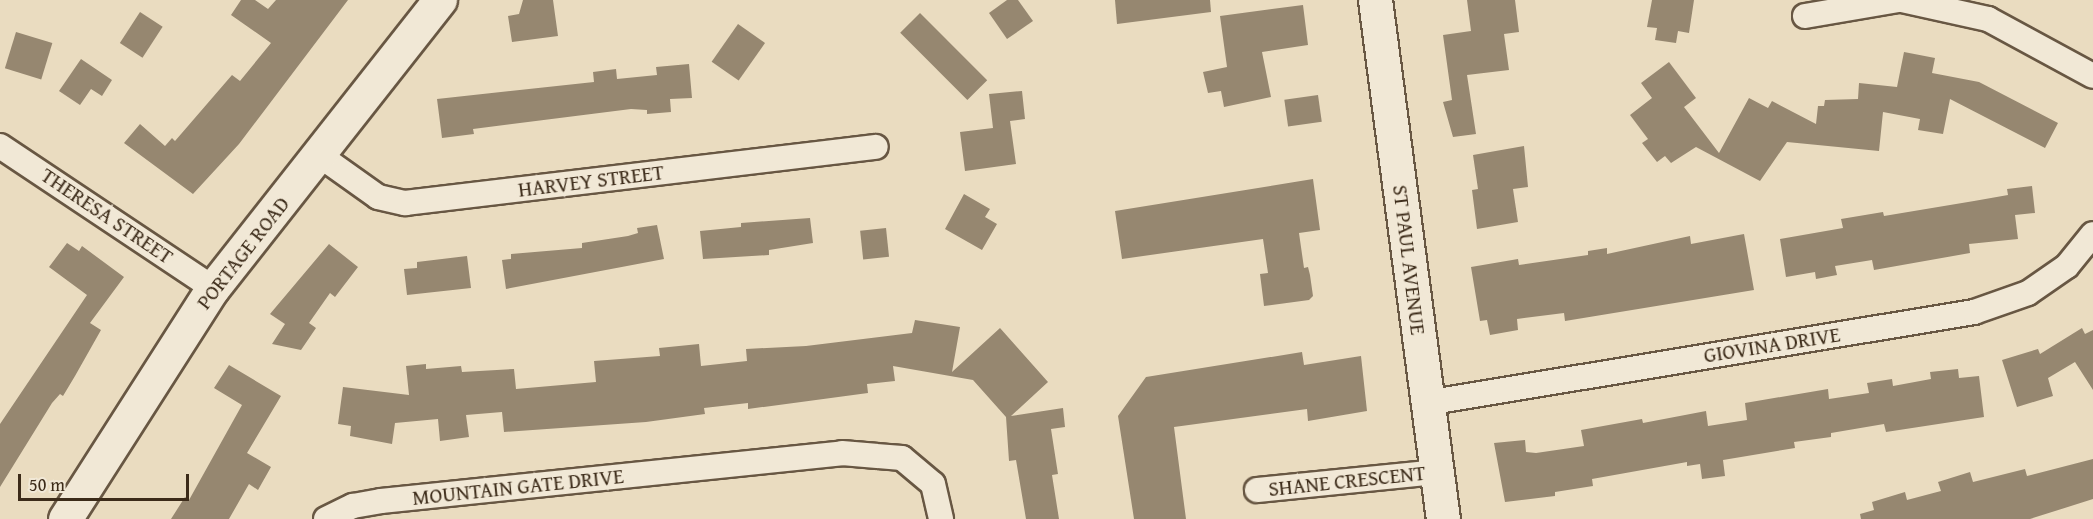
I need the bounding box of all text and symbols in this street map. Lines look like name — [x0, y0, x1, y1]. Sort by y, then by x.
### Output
street label: HARVEY STREET — [517, 160, 665, 202]
street label: THERESA STREET — [36, 163, 178, 269]
street label: ST PAUL AVENUE — [1387, 184, 1431, 336]
street label: PORTAGE ROAD — [191, 192, 295, 314]
street label: GIOVINA DRIVE — [1702, 322, 1842, 368]
street label: SHANE CRESCENT — [1267, 460, 1427, 502]
scale bar — [21, 462, 192, 500]
street label: MOUNTAIN GATE DRIVE — [411, 463, 625, 511]
text: 50 m — [29, 471, 65, 498]

